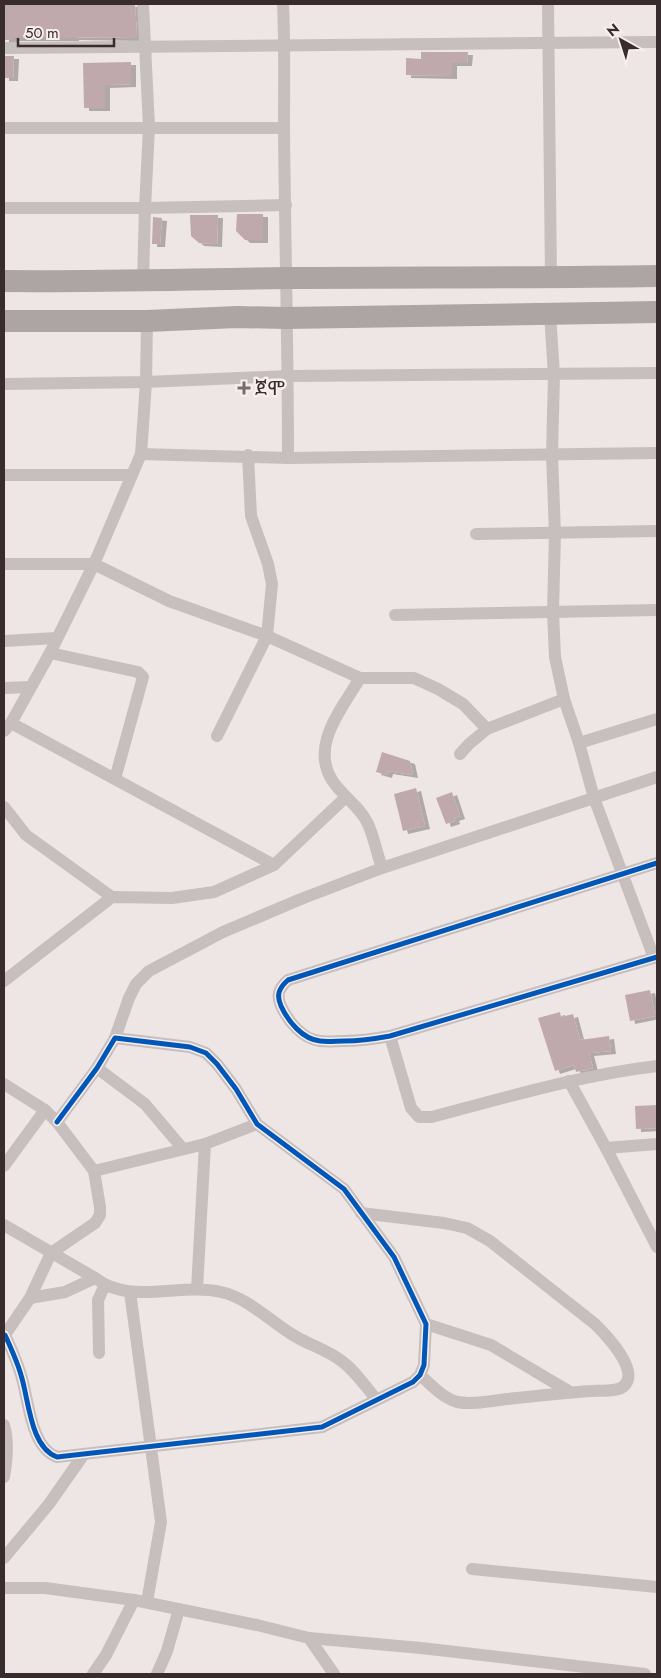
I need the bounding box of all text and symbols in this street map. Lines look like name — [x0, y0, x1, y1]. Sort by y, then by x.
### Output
scale bar — [18, 15, 114, 47]
north arrow — [596, 15, 646, 65]
text: N — [602, 19, 623, 41]
text: 50 m — [25, 22, 59, 44]
place label: ጀሞ — [255, 374, 285, 403]
marker: ጀሞ — [237, 381, 251, 395]

